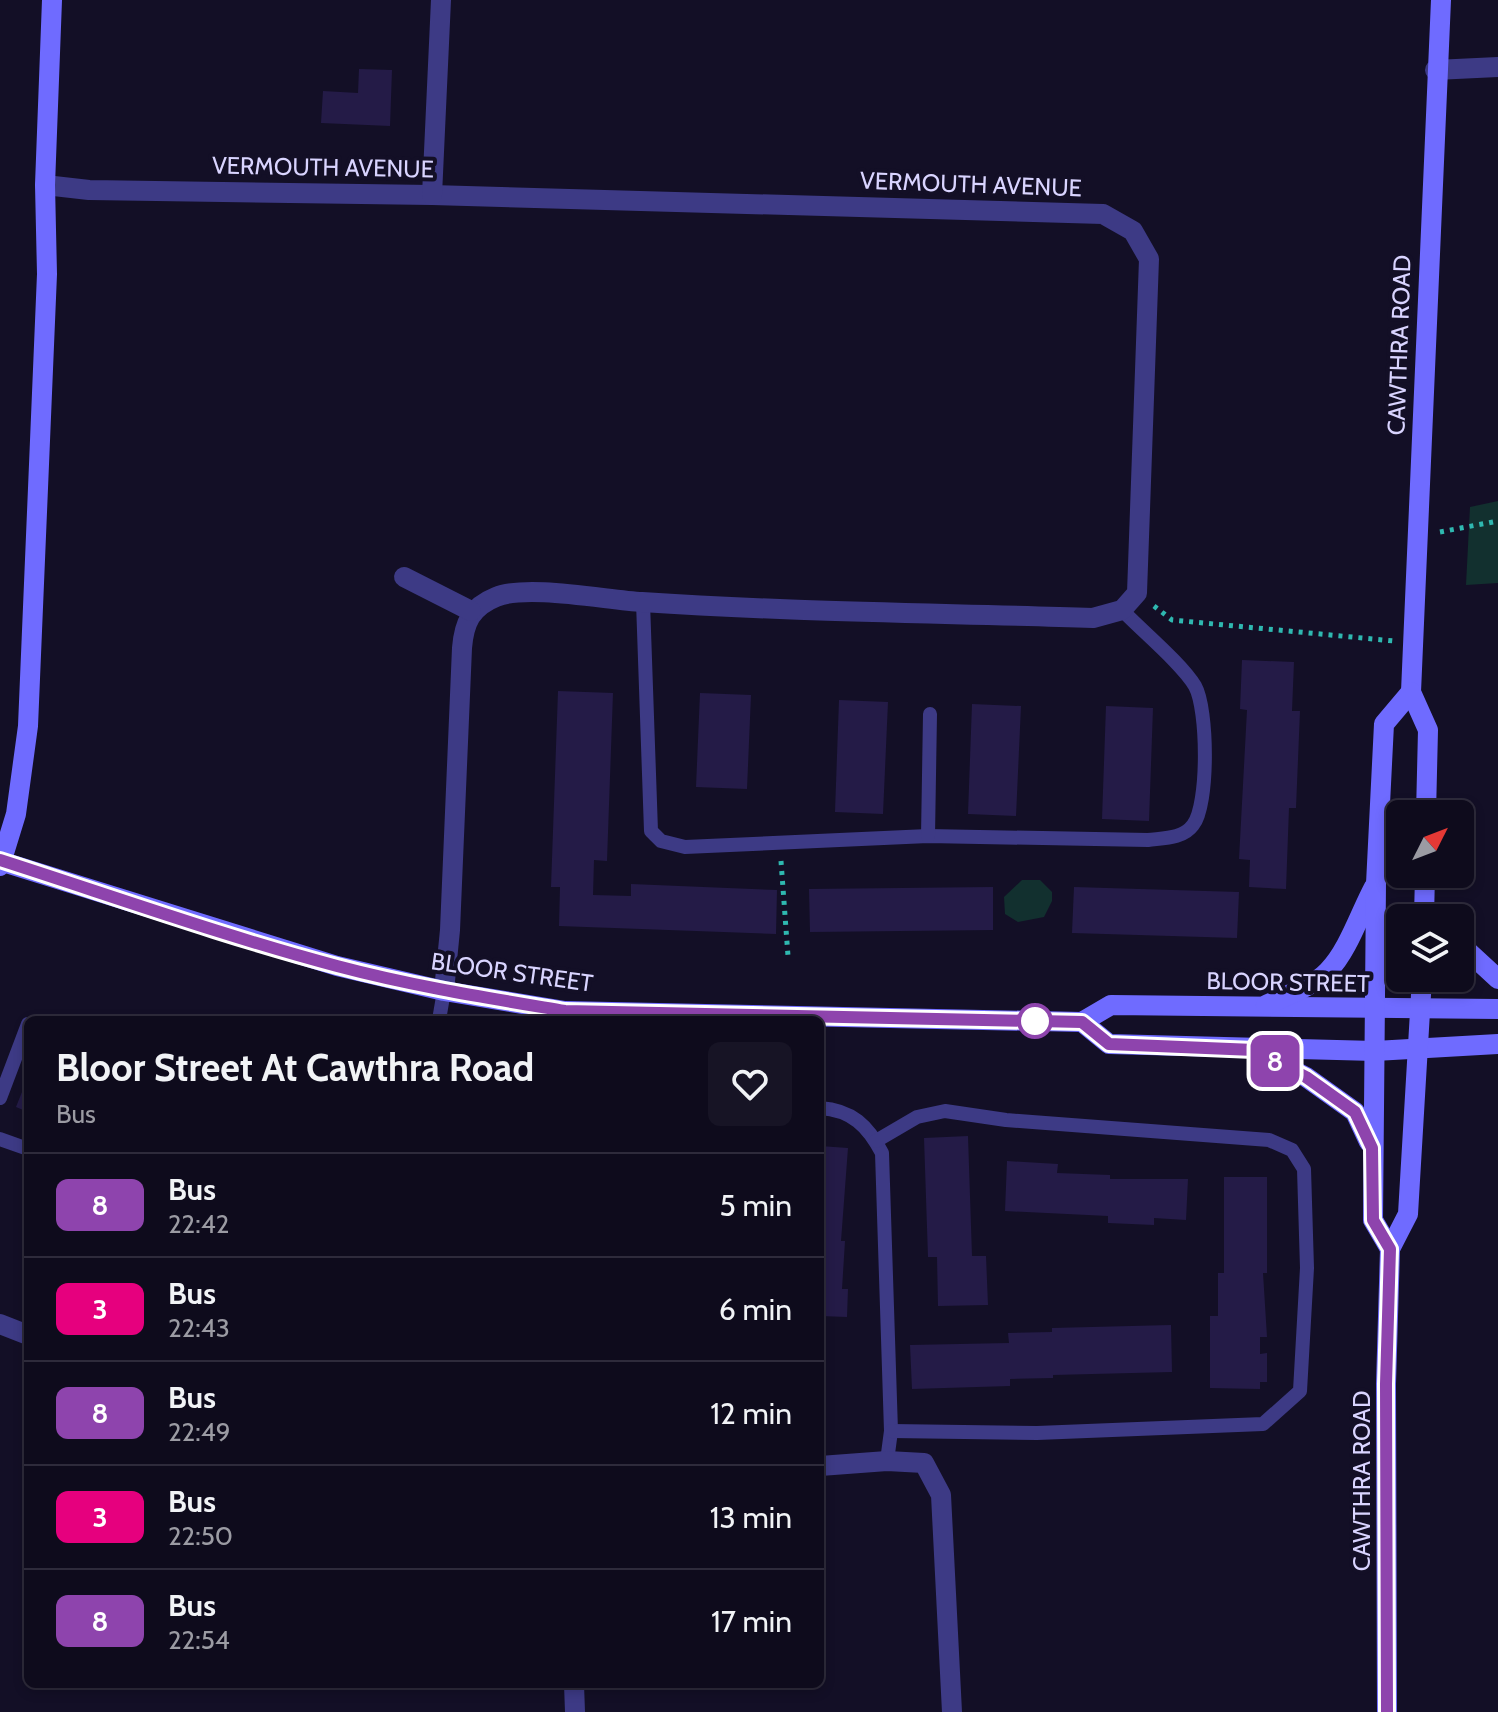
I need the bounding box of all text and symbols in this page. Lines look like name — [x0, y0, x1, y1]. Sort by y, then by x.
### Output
street label: VERMOUTH AVENUE — [212, 151, 434, 183]
street label: VERMOUTH AVENUE — [860, 166, 1082, 202]
street label: CAWTHRA ROAD — [1381, 254, 1417, 436]
north arrow — [1386, 800, 1474, 888]
map controls — [1386, 800, 1474, 992]
button: layers — [1386, 904, 1474, 992]
street label: BLOOR STREET — [429, 946, 595, 998]
street label: BLOOR STREET — [1206, 966, 1370, 998]
unlabelled marker — [1018, 1004, 1052, 1038]
line badge: 8 — [1249, 1035, 1301, 1087]
button: heart — [708, 1042, 792, 1126]
text: Bloor Street At Cawthra Road — [56, 1044, 534, 1091]
text: 8 — [1267, 1044, 1283, 1078]
text: Bus — [56, 1098, 96, 1130]
text: Bus — [168, 1171, 216, 1208]
text: 5 min — [720, 1187, 792, 1224]
text: 8 — [92, 1188, 108, 1222]
text: 22:42 — [168, 1208, 229, 1240]
text: Bus — [168, 1275, 216, 1312]
text: 6 min — [719, 1291, 792, 1328]
text: 3 — [92, 1292, 108, 1326]
text: 22:43 — [168, 1312, 230, 1344]
text: Bus — [168, 1379, 216, 1416]
street label: CAWTHRA ROAD — [1347, 1391, 1376, 1571]
text: 12 min — [710, 1395, 792, 1432]
text: 8 — [92, 1396, 108, 1430]
text: 22:49 — [168, 1416, 230, 1448]
text: Bus — [168, 1483, 216, 1520]
text: 13 min — [710, 1499, 792, 1536]
text: 3 — [92, 1500, 108, 1534]
text: 22:50 — [168, 1520, 233, 1552]
text: Bus — [168, 1587, 216, 1624]
text: 17 min — [711, 1603, 792, 1640]
text: 8 — [92, 1604, 108, 1638]
text: 22:54 — [168, 1624, 230, 1656]

